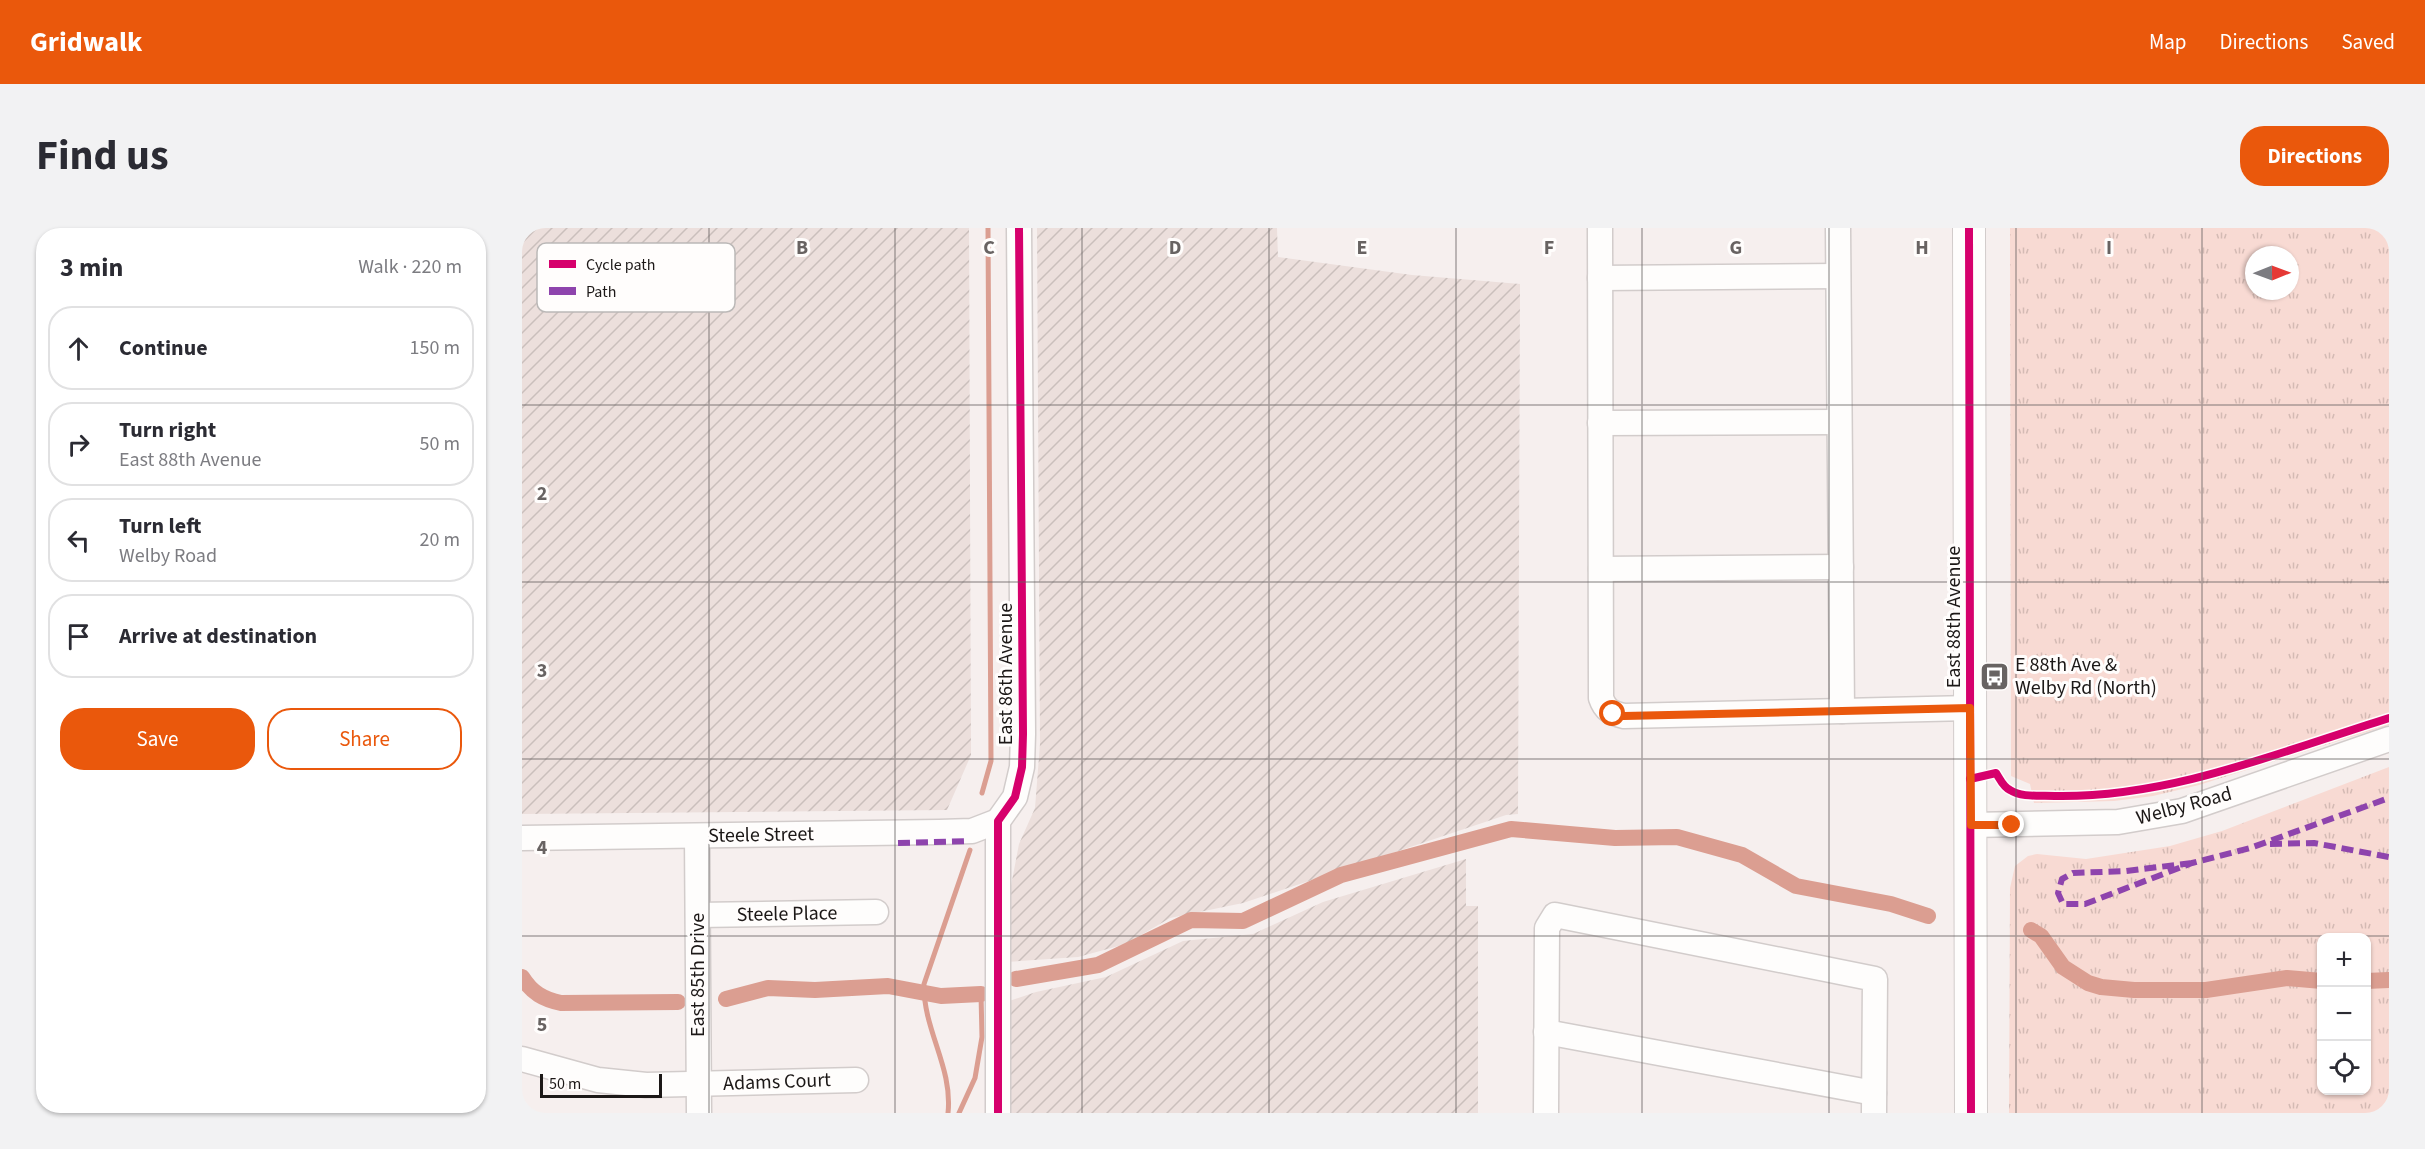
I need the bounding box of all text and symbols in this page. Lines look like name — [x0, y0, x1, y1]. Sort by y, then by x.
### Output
text: Gridwalk — [30, 22, 142, 62]
text: Map — [2149, 27, 2187, 57]
text: Directions — [2220, 27, 2308, 57]
text: Saved — [2341, 27, 2395, 57]
text: Find us — [36, 126, 169, 186]
button: Directions — [2240, 126, 2389, 186]
text: B — [796, 234, 808, 262]
text: C — [983, 234, 995, 262]
text: D — [1169, 234, 1181, 262]
text: E — [1357, 234, 1367, 262]
text: F — [1544, 234, 1554, 262]
text: G — [1730, 234, 1742, 262]
text: H — [1915, 234, 1929, 262]
text: I — [2106, 234, 2112, 262]
legend — [537, 243, 735, 312]
north arrow — [2245, 246, 2299, 300]
text: 3 min — [60, 249, 123, 286]
text: Walk · 220 m — [358, 253, 462, 281]
text: Cycle path — [586, 254, 655, 276]
text: Path — [586, 281, 616, 303]
icon: ahead — [62, 332, 95, 365]
text: Continue — [119, 332, 208, 364]
text: 150 m — [410, 334, 460, 362]
text: Turn right — [119, 414, 216, 446]
icon: right — [62, 428, 95, 461]
text: 50 m — [420, 430, 460, 458]
text: East 88th Avenue — [119, 446, 262, 474]
text: 2 — [537, 480, 547, 508]
text: Turn left — [119, 510, 201, 542]
icon: left — [62, 524, 95, 557]
text: 20 m — [420, 526, 460, 554]
text: Welby Road — [119, 542, 217, 570]
street label: East 88th Avenue — [1940, 546, 1968, 688]
street label: East 86th Avenue — [992, 603, 1020, 745]
icon: arrive — [62, 620, 95, 653]
text: Arrive at destination — [119, 620, 317, 652]
place label: E 88th Ave & Welby Rd (North) — [2015, 651, 2157, 702]
text: 3 — [537, 657, 547, 685]
bus stop icon: E 88th Ave & Welby Rd (North) — [1978, 661, 2010, 693]
route start — [1599, 700, 1625, 726]
button: Save — [60, 708, 255, 770]
button: Share — [267, 708, 462, 770]
street label: Welby Road — [2133, 780, 2235, 832]
route end — [1998, 811, 2024, 837]
street label: Steele Street — [708, 820, 814, 850]
text: 4 — [537, 834, 548, 862]
street label: Steele Place — [736, 899, 838, 929]
street label: East 85th Drive — [684, 913, 712, 1037]
map controls — [2317, 933, 2371, 1095]
button: + — [2317, 933, 2371, 987]
button: − — [2317, 987, 2371, 1041]
text: 5 — [537, 1011, 547, 1039]
button: locate — [2317, 1041, 2371, 1095]
street label: Adams Court — [723, 1066, 832, 1098]
scale bar — [540, 1071, 662, 1098]
text: 50 m — [549, 1073, 581, 1095]

